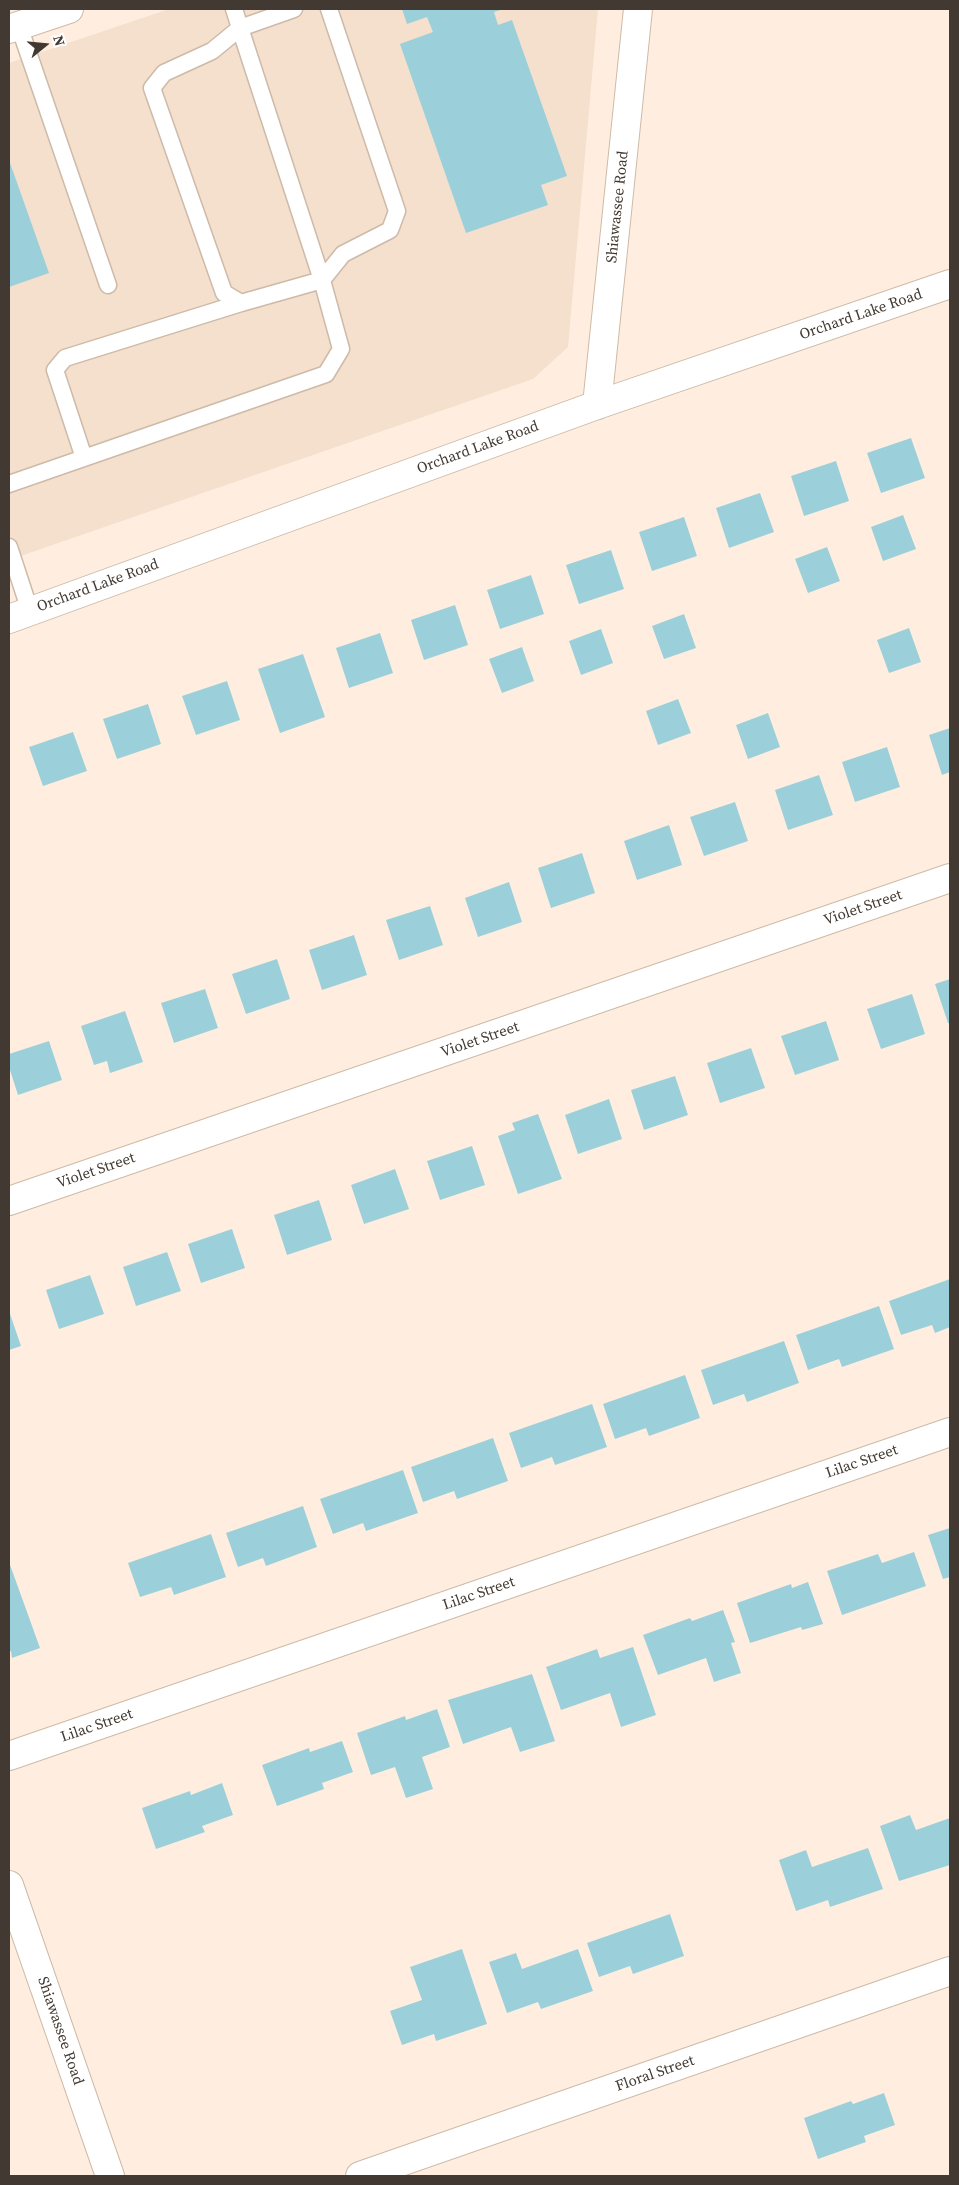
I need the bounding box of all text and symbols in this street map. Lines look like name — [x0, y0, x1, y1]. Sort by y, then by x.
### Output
north arrow — [20, 20, 70, 70]
text: N — [48, 33, 70, 48]
street label: Shiawassee Road — [603, 150, 633, 264]
street label: Orchard Lake Road — [797, 286, 925, 344]
street label: Orchard Lake Road — [415, 418, 541, 478]
street label: Orchard Lake Road — [35, 556, 161, 616]
street label: Violet Street — [822, 886, 904, 930]
street label: Violet Street — [439, 1018, 521, 1062]
street label: Violet Street — [55, 1149, 137, 1193]
street label: Lilac Street — [824, 1441, 900, 1483]
street label: Lilac Street — [441, 1573, 517, 1615]
street label: Lilac Street — [59, 1705, 135, 1747]
street label: Shiawassee Road — [33, 1975, 87, 2087]
street label: Floral Street — [613, 2052, 697, 2096]

